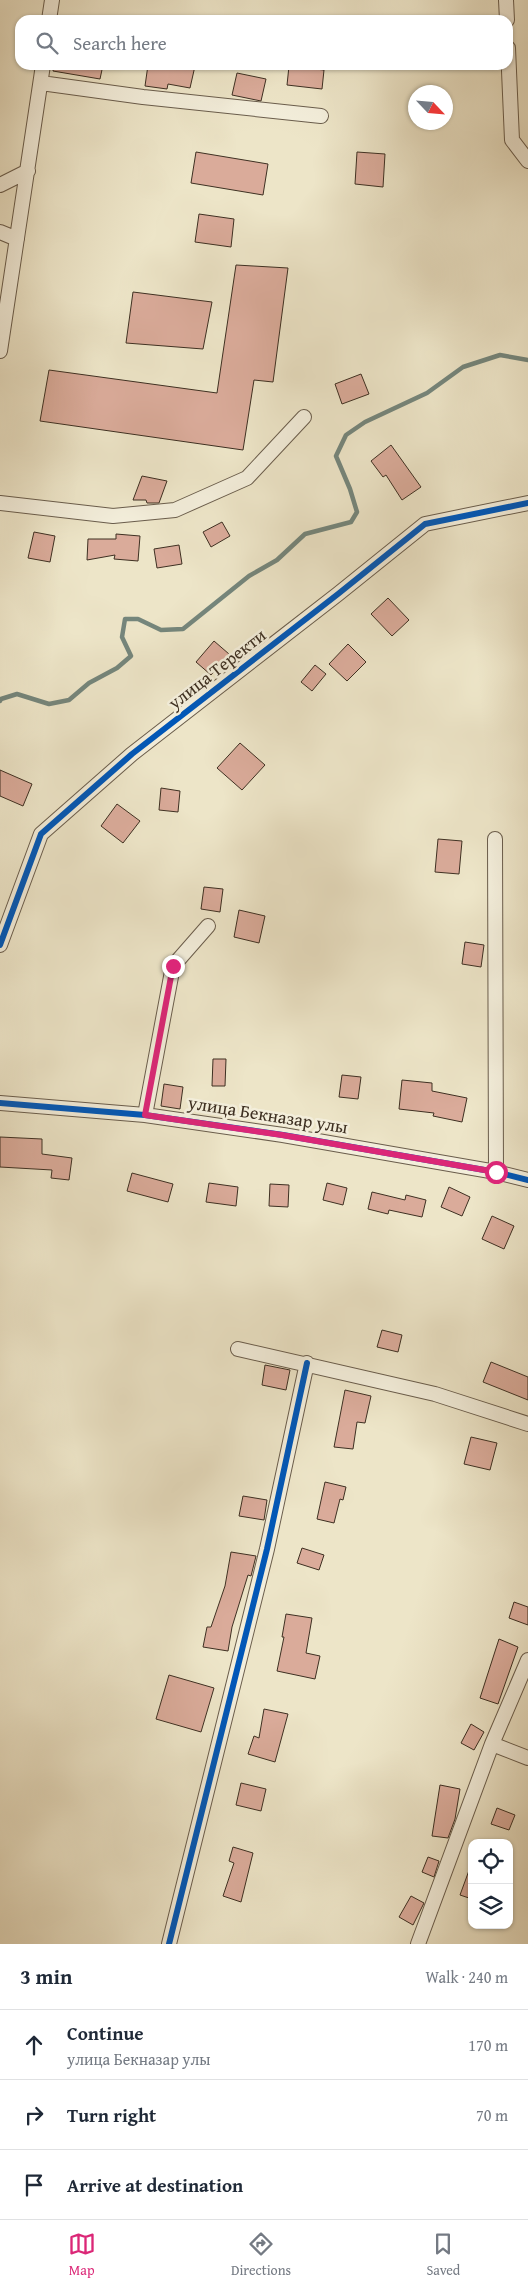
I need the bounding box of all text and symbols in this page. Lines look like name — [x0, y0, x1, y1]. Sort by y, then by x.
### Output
search box — [15, 15, 513, 70]
icon: search — [33, 29, 61, 57]
text: Search here — [73, 29, 167, 57]
north arrow — [408, 85, 453, 130]
street label: улица Теректи — [161, 621, 272, 716]
route end — [162, 955, 185, 978]
street label: улица Бекназар улы — [185, 1088, 350, 1141]
route start — [485, 1161, 508, 1184]
map controls — [468, 1839, 513, 1929]
button: locate — [468, 1839, 513, 1884]
button: layers — [468, 1884, 513, 1929]
text: 3 min — [20, 1961, 72, 1992]
text: Walk · 240 m — [425, 1965, 508, 1989]
text: Continue — [67, 2019, 144, 2047]
icon: ahead — [20, 2031, 48, 2059]
text: 170 m — [468, 2033, 508, 2057]
text: улица Бекназар улы — [67, 2047, 210, 2071]
icon: right — [20, 2101, 48, 2129]
text: Turn right — [67, 2101, 156, 2129]
text: 70 m — [476, 2103, 508, 2127]
icon: arrive — [20, 2171, 48, 2199]
text: Arrive at destination — [67, 2171, 243, 2199]
tab: Map — [68, 2230, 96, 2280]
tab: Directions — [231, 2230, 291, 2280]
tab: Saved — [426, 2230, 460, 2280]

